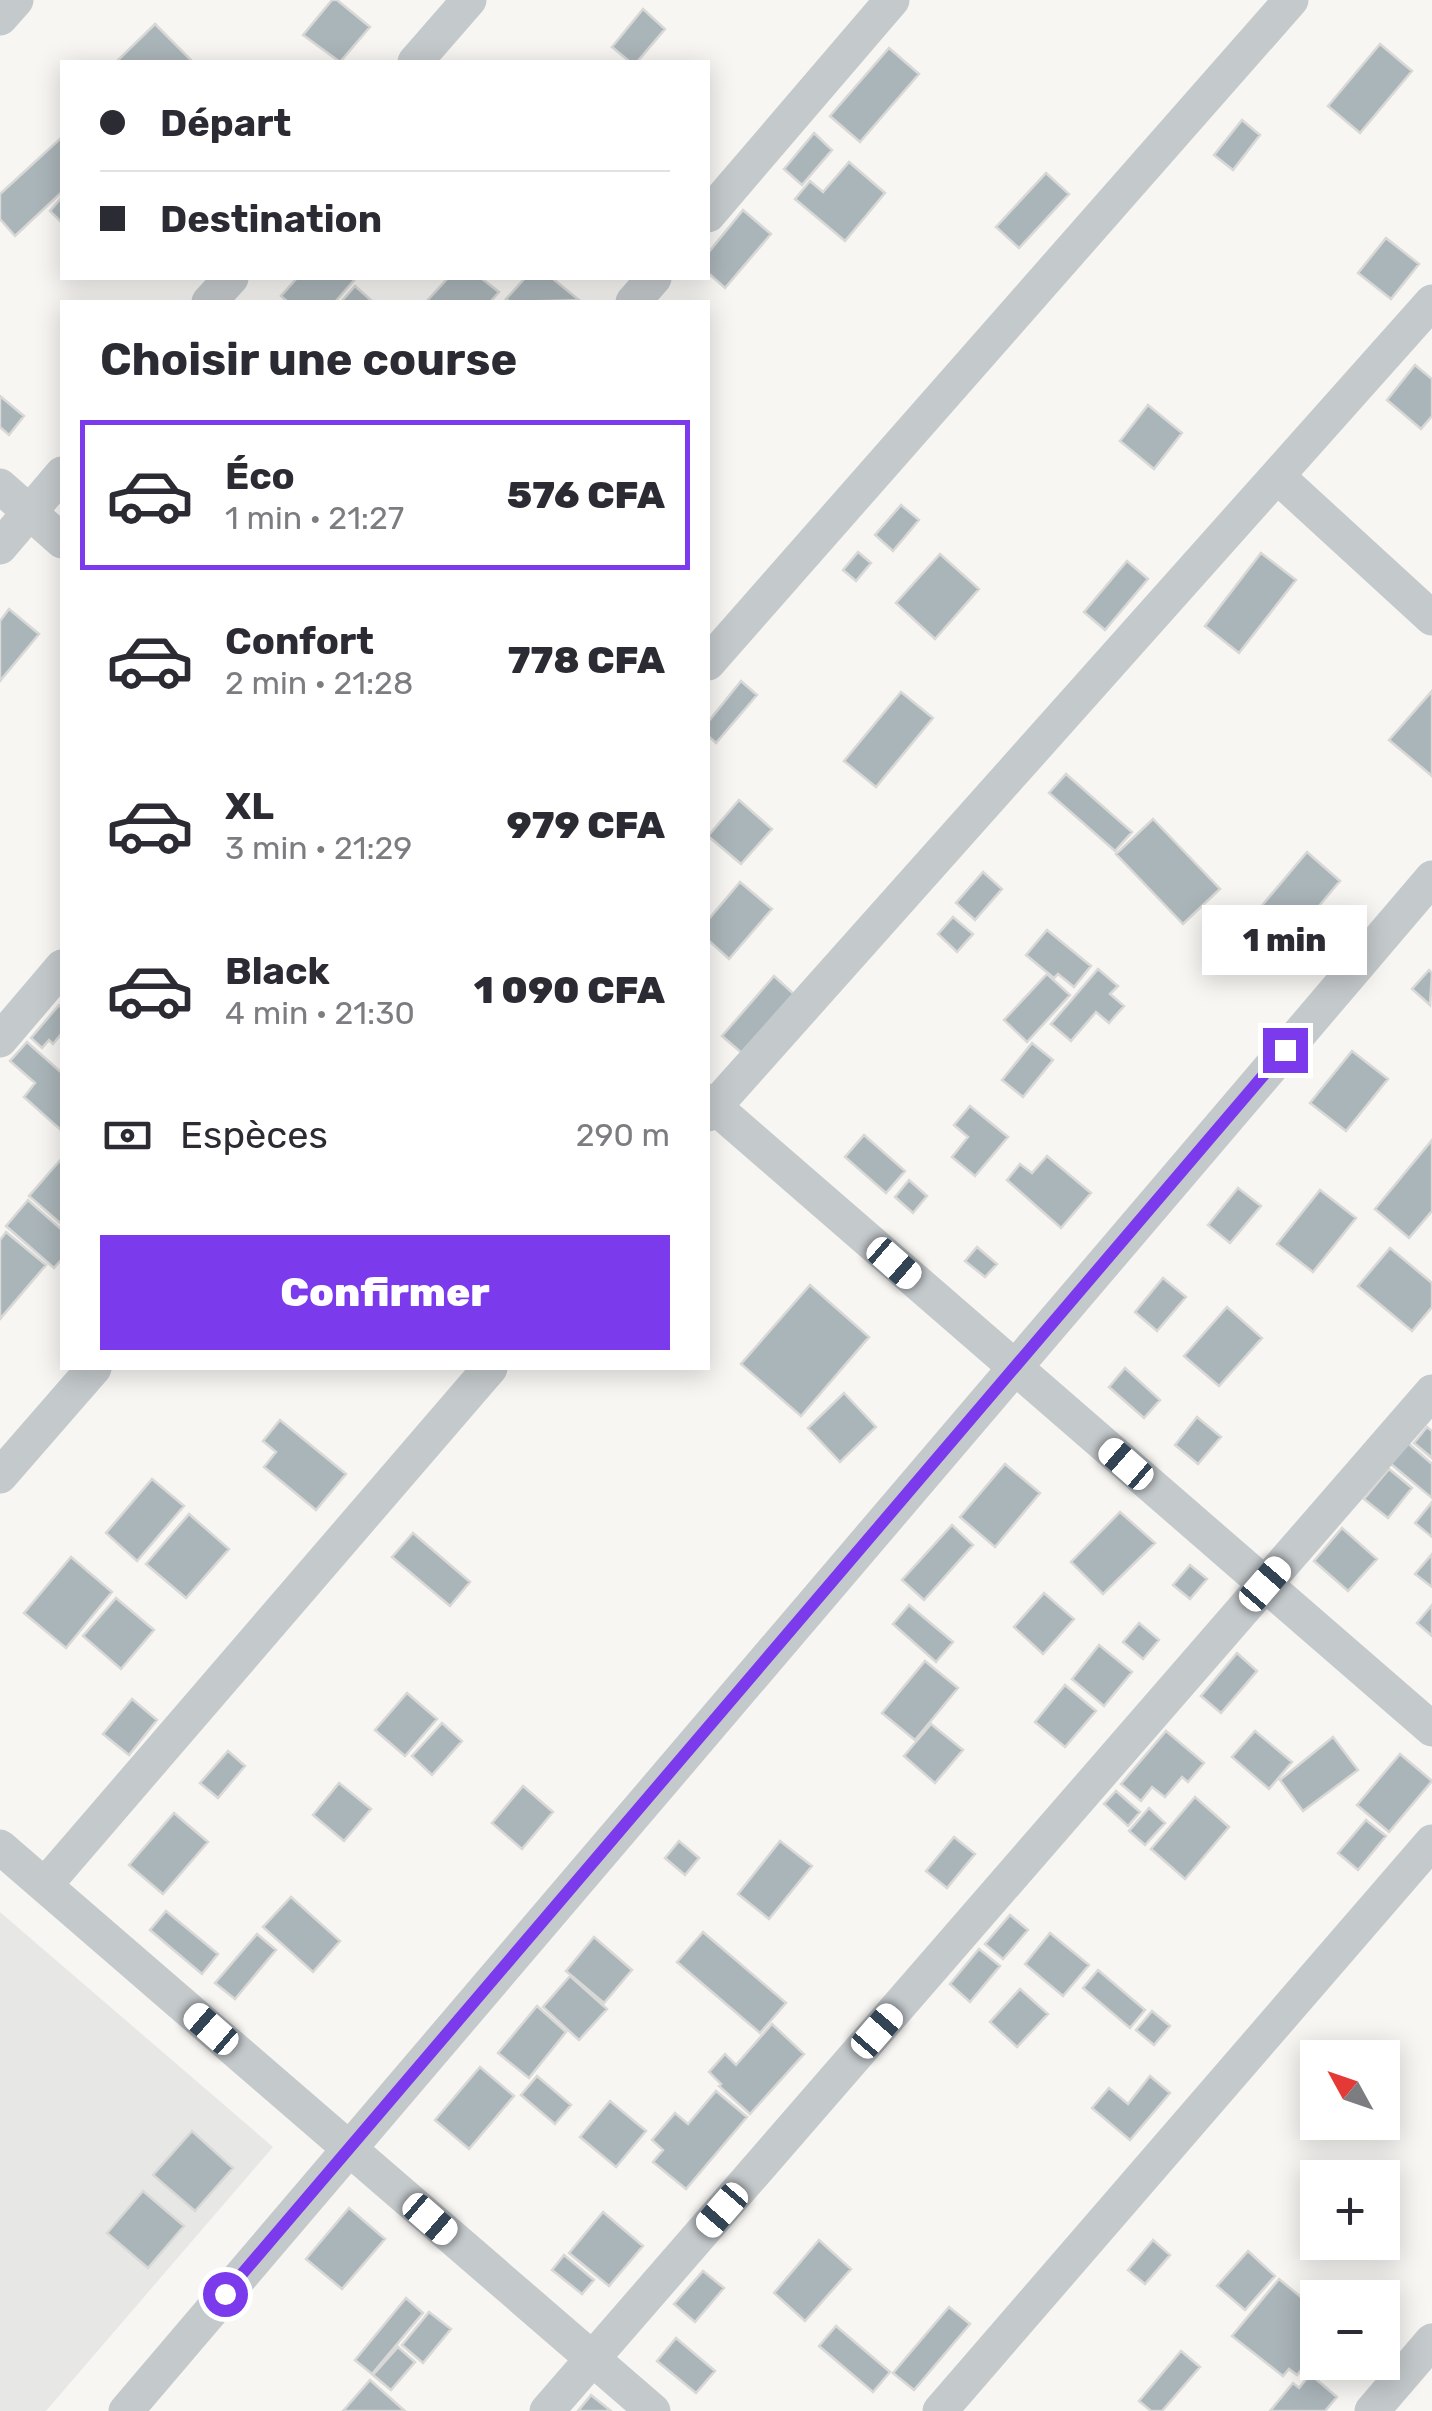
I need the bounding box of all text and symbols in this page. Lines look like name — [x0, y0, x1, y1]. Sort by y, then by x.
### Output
text: Départ — [160, 100, 291, 146]
text: Destination — [160, 196, 382, 242]
text: Choisir une course — [100, 333, 517, 386]
icon: car — [105, 450, 195, 540]
text: Éco — [225, 453, 295, 499]
text: 576 CFA — [507, 472, 665, 518]
text: 1 min · 21:27 — [225, 499, 404, 537]
icon: car — [105, 615, 195, 705]
text: Confort — [225, 618, 374, 664]
text: 778 CFA — [508, 637, 665, 683]
text: 2 min · 21:28 — [225, 664, 413, 702]
icon: car — [105, 780, 195, 870]
text: XL — [225, 783, 274, 829]
text: 979 CFA — [507, 802, 665, 848]
text: 3 min · 21:29 — [225, 829, 412, 867]
callout: 1 min — [1202, 905, 1368, 975]
text: 1 min — [1243, 921, 1326, 959]
icon: car — [105, 945, 195, 1035]
text: Black — [225, 948, 330, 994]
text: 1 090 CFA — [474, 967, 665, 1013]
text: 4 min · 21:30 — [225, 994, 415, 1032]
route end — [1263, 1028, 1308, 1073]
icon: cash — [100, 1108, 155, 1163]
text: Espèces — [180, 1112, 328, 1158]
text: 290 m — [576, 1116, 670, 1154]
car — [862, 1232, 926, 1294]
button: Confirmer — [100, 1235, 670, 1350]
car — [1094, 1433, 1158, 1495]
car — [1234, 1552, 1296, 1616]
car — [179, 1998, 243, 2060]
car — [846, 1999, 908, 2063]
north arrow — [1300, 2040, 1400, 2140]
map controls — [1300, 2040, 1400, 2380]
button: + — [1300, 2160, 1400, 2260]
car — [691, 2178, 753, 2242]
car — [398, 2188, 462, 2250]
route start — [203, 2272, 248, 2317]
button: − — [1300, 2280, 1400, 2380]

